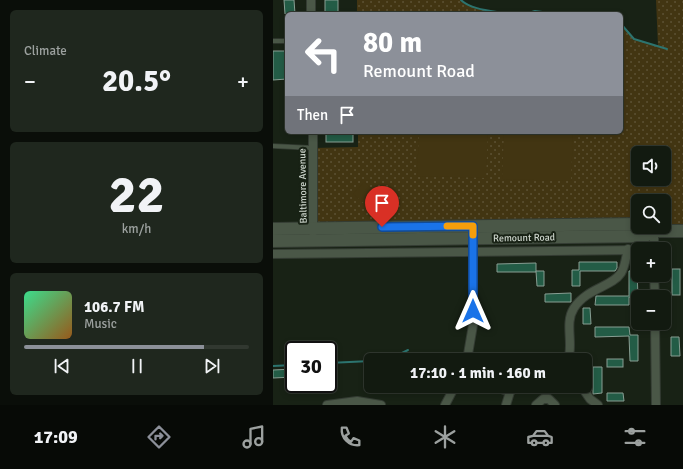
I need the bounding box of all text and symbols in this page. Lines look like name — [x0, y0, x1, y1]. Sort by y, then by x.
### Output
text: 80 m — [363, 26, 422, 60]
icon: left — [297, 28, 349, 80]
text: Climate — [24, 43, 67, 59]
text: Remount Road — [363, 60, 475, 82]
text: 20.5° — [102, 63, 171, 100]
text: − — [24, 68, 36, 95]
text: + — [237, 68, 249, 95]
icon: arrive — [336, 104, 358, 126]
text: Then — [297, 106, 328, 124]
map controls — [631, 146, 671, 330]
button: sound — [631, 146, 671, 186]
street label: Baltimore Avenue — [296, 148, 310, 224]
text: 22 — [108, 163, 165, 227]
pin — [365, 186, 399, 227]
icon: arrive — [371, 192, 393, 214]
button: search — [631, 194, 671, 234]
text: km/h — [122, 221, 151, 237]
street label: Remount Road — [493, 231, 555, 245]
button: + — [631, 242, 671, 282]
position arrow — [452, 290, 494, 332]
button: − — [631, 290, 671, 330]
text: 106.7 FM — [84, 298, 145, 316]
text: Music — [84, 316, 117, 332]
speed limit sign: 30 — [285, 341, 337, 393]
icon: previous — [51, 355, 73, 377]
icon: pause — [126, 355, 148, 377]
icon: next — [201, 355, 223, 377]
text: 17:10 · 1 min · 160 m — [410, 364, 546, 382]
icon: directions — [145, 423, 173, 451]
icon: music — [240, 423, 268, 451]
icon: phone — [336, 423, 364, 451]
icon: climate — [431, 423, 459, 451]
icon: car — [526, 423, 554, 451]
icon: filters — [621, 423, 649, 451]
text: 17:09 — [34, 426, 78, 448]

